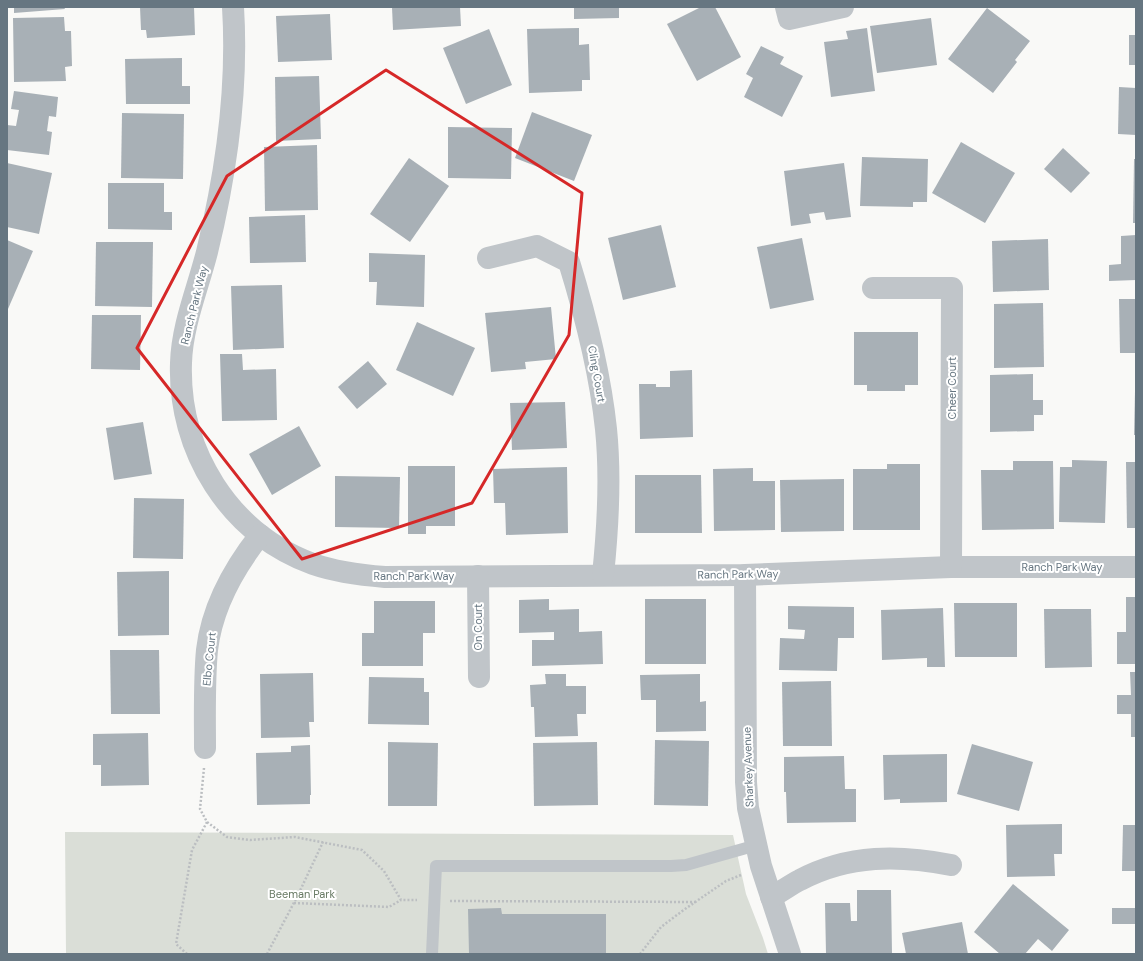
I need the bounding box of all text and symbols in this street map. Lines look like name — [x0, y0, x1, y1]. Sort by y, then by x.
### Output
street label: Ranch Park Way — [177, 264, 211, 346]
street label: Cling Court — [585, 344, 609, 404]
street label: Cheer Court — [945, 357, 959, 419]
street label: Ranch Park Way — [1022, 560, 1102, 574]
street label: Ranch Park Way — [697, 566, 779, 582]
street label: Ranch Park Way — [374, 569, 454, 583]
street label: On Court — [471, 604, 485, 650]
street label: Elbo Court — [199, 631, 219, 687]
street label: Sharkey Avenue — [740, 727, 756, 807]
park label: Beeman Park — [269, 887, 335, 901]

